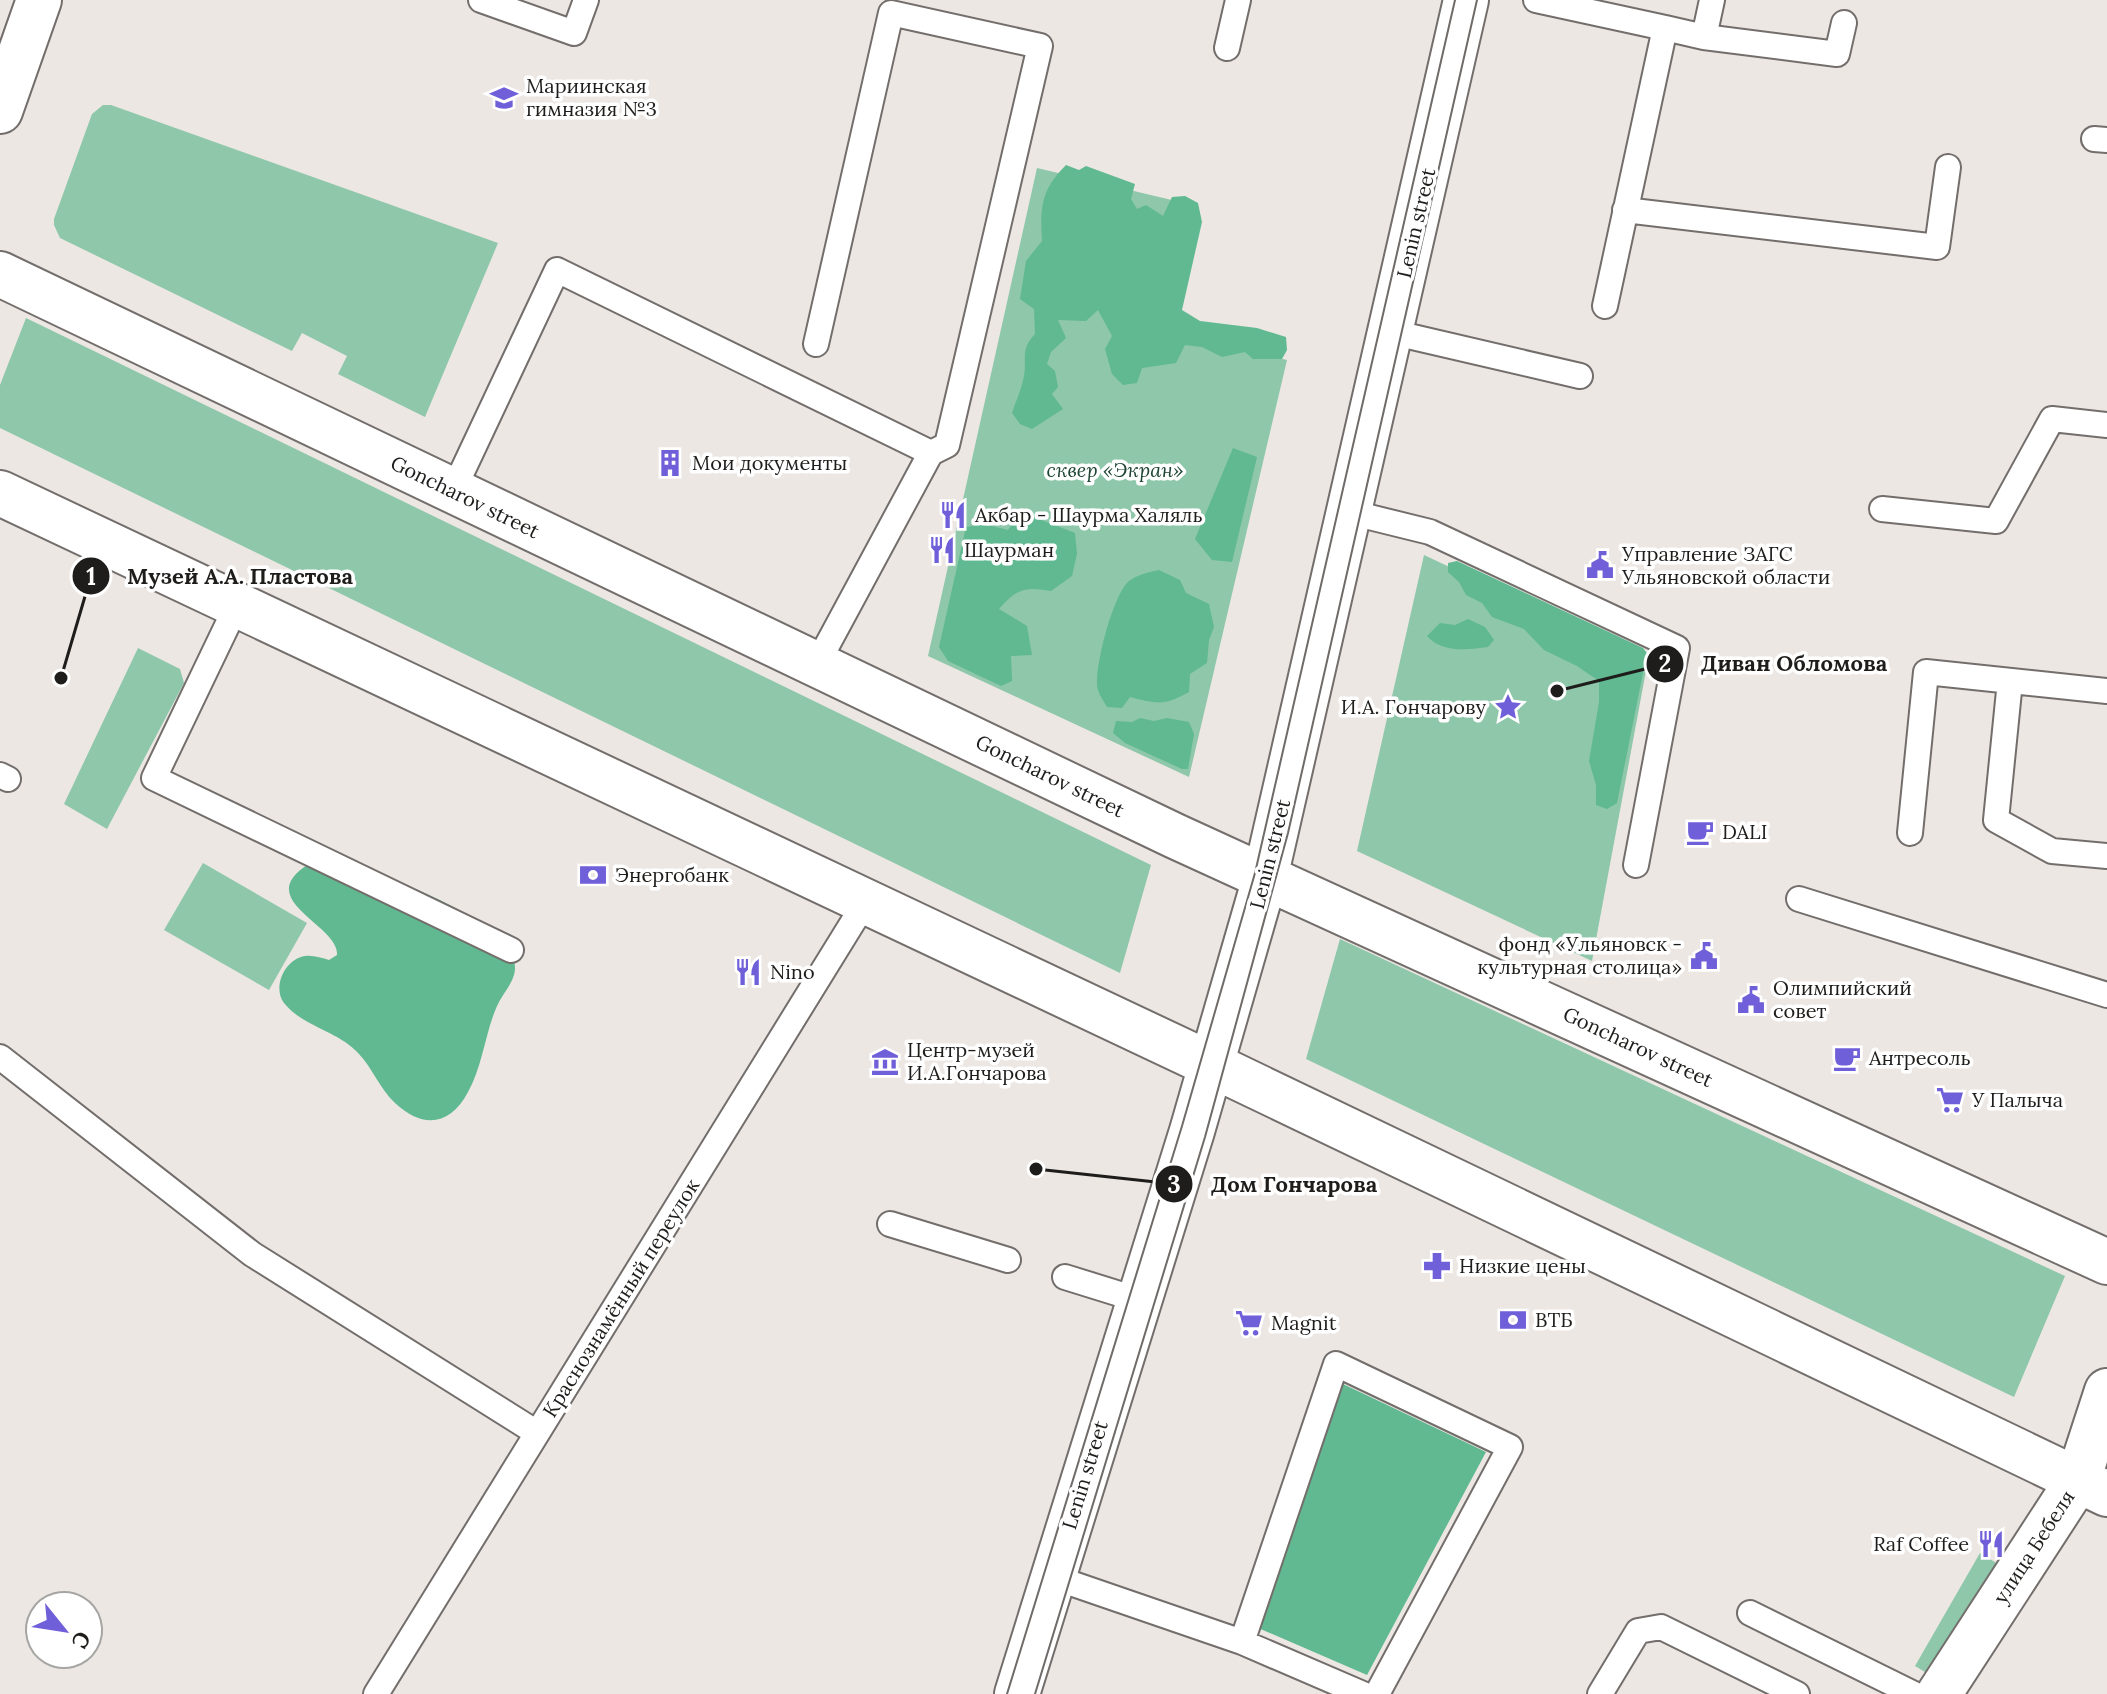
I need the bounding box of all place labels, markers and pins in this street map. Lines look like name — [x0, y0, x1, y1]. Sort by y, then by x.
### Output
place label: Мариинская гимназия №3 — [526, 73, 657, 121]
school or university icon: Мариинская гимназия №3 — [489, 83, 519, 113]
building icon: Мои документы — [655, 448, 685, 478]
place label: Мои документы — [692, 450, 847, 475]
restaurant icon: Акбар - Шаурма Халяль — [938, 500, 968, 530]
place label: Акбар - Шаурма Халяль — [974, 502, 1203, 527]
restaurant icon: Шаурман — [927, 535, 957, 565]
place label: Шаурман — [964, 537, 1054, 562]
place label: Управление ЗАГС Ульяновской области — [1621, 541, 1830, 589]
public building icon: Управление ЗАГС Ульяновской области — [1585, 550, 1615, 580]
callout: Музей А.А. Пластова — [71, 553, 369, 599]
callout: Диван Обломова — [1645, 641, 1904, 687]
place icon: И.А. Гончарову — [1493, 692, 1523, 722]
place label: И.А. Гончарову — [1341, 694, 1486, 719]
cafe icon: DALI — [1685, 817, 1715, 847]
place label: DALI — [1722, 819, 1767, 844]
bank icon: Энергобанк — [578, 860, 608, 890]
place label: Энергобанк — [615, 862, 729, 887]
place label: фонд «Ульяновск - культурная столица» — [1478, 931, 1682, 979]
public building icon: фонд «Ульяновск - культурная столица» — [1689, 941, 1719, 971]
restaurant icon: Nino — [733, 957, 763, 987]
place label: Nino — [770, 959, 815, 984]
place label: Олимпийский совет — [1773, 975, 1912, 1023]
public building icon: Олимпийский совет — [1736, 985, 1766, 1015]
place label: Центр-музей И.А.Гончарова — [907, 1037, 1047, 1085]
cafe icon: Антресоль — [1832, 1043, 1862, 1073]
place label: Антресоль — [1868, 1045, 1971, 1070]
museum icon: Центр-музей И.А.Гончарова — [870, 1047, 900, 1077]
supermarket icon: У Палыча — [1935, 1085, 1965, 1115]
place label: У Палыча — [1971, 1087, 2063, 1112]
callout: Дом Гончарова — [1154, 1161, 1393, 1207]
pharmacy icon: Низкие цены — [1422, 1251, 1452, 1281]
place label: Низкие цены — [1459, 1253, 1586, 1278]
bank icon: ВТБ — [1498, 1305, 1528, 1335]
place label: ВТБ — [1535, 1307, 1573, 1332]
supermarket icon: Magnit — [1234, 1308, 1264, 1338]
place label: Magnit — [1271, 1310, 1337, 1335]
restaurant icon: Raf Coffee — [1976, 1529, 2006, 1559]
place label: Raf Coffee — [1873, 1531, 1969, 1556]

